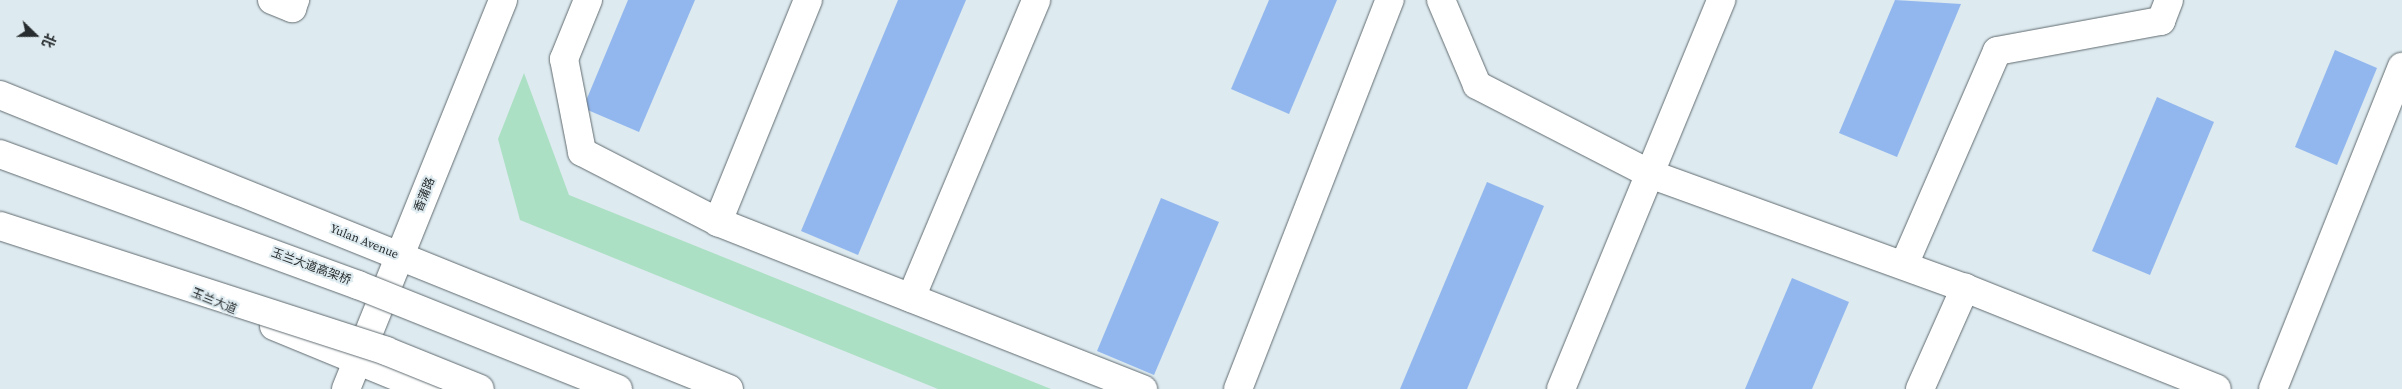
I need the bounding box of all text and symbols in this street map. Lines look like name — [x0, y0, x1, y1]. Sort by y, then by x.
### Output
north arrow — [10, 10, 60, 60]
text: 北 — [37, 30, 61, 51]
street label: 香蒲路 — [412, 176, 438, 214]
street label: Yulan Avenue — [328, 222, 400, 262]
street label: 玉兰大道高架桥 — [269, 246, 353, 288]
street label: 玉兰大道 — [189, 286, 239, 318]

